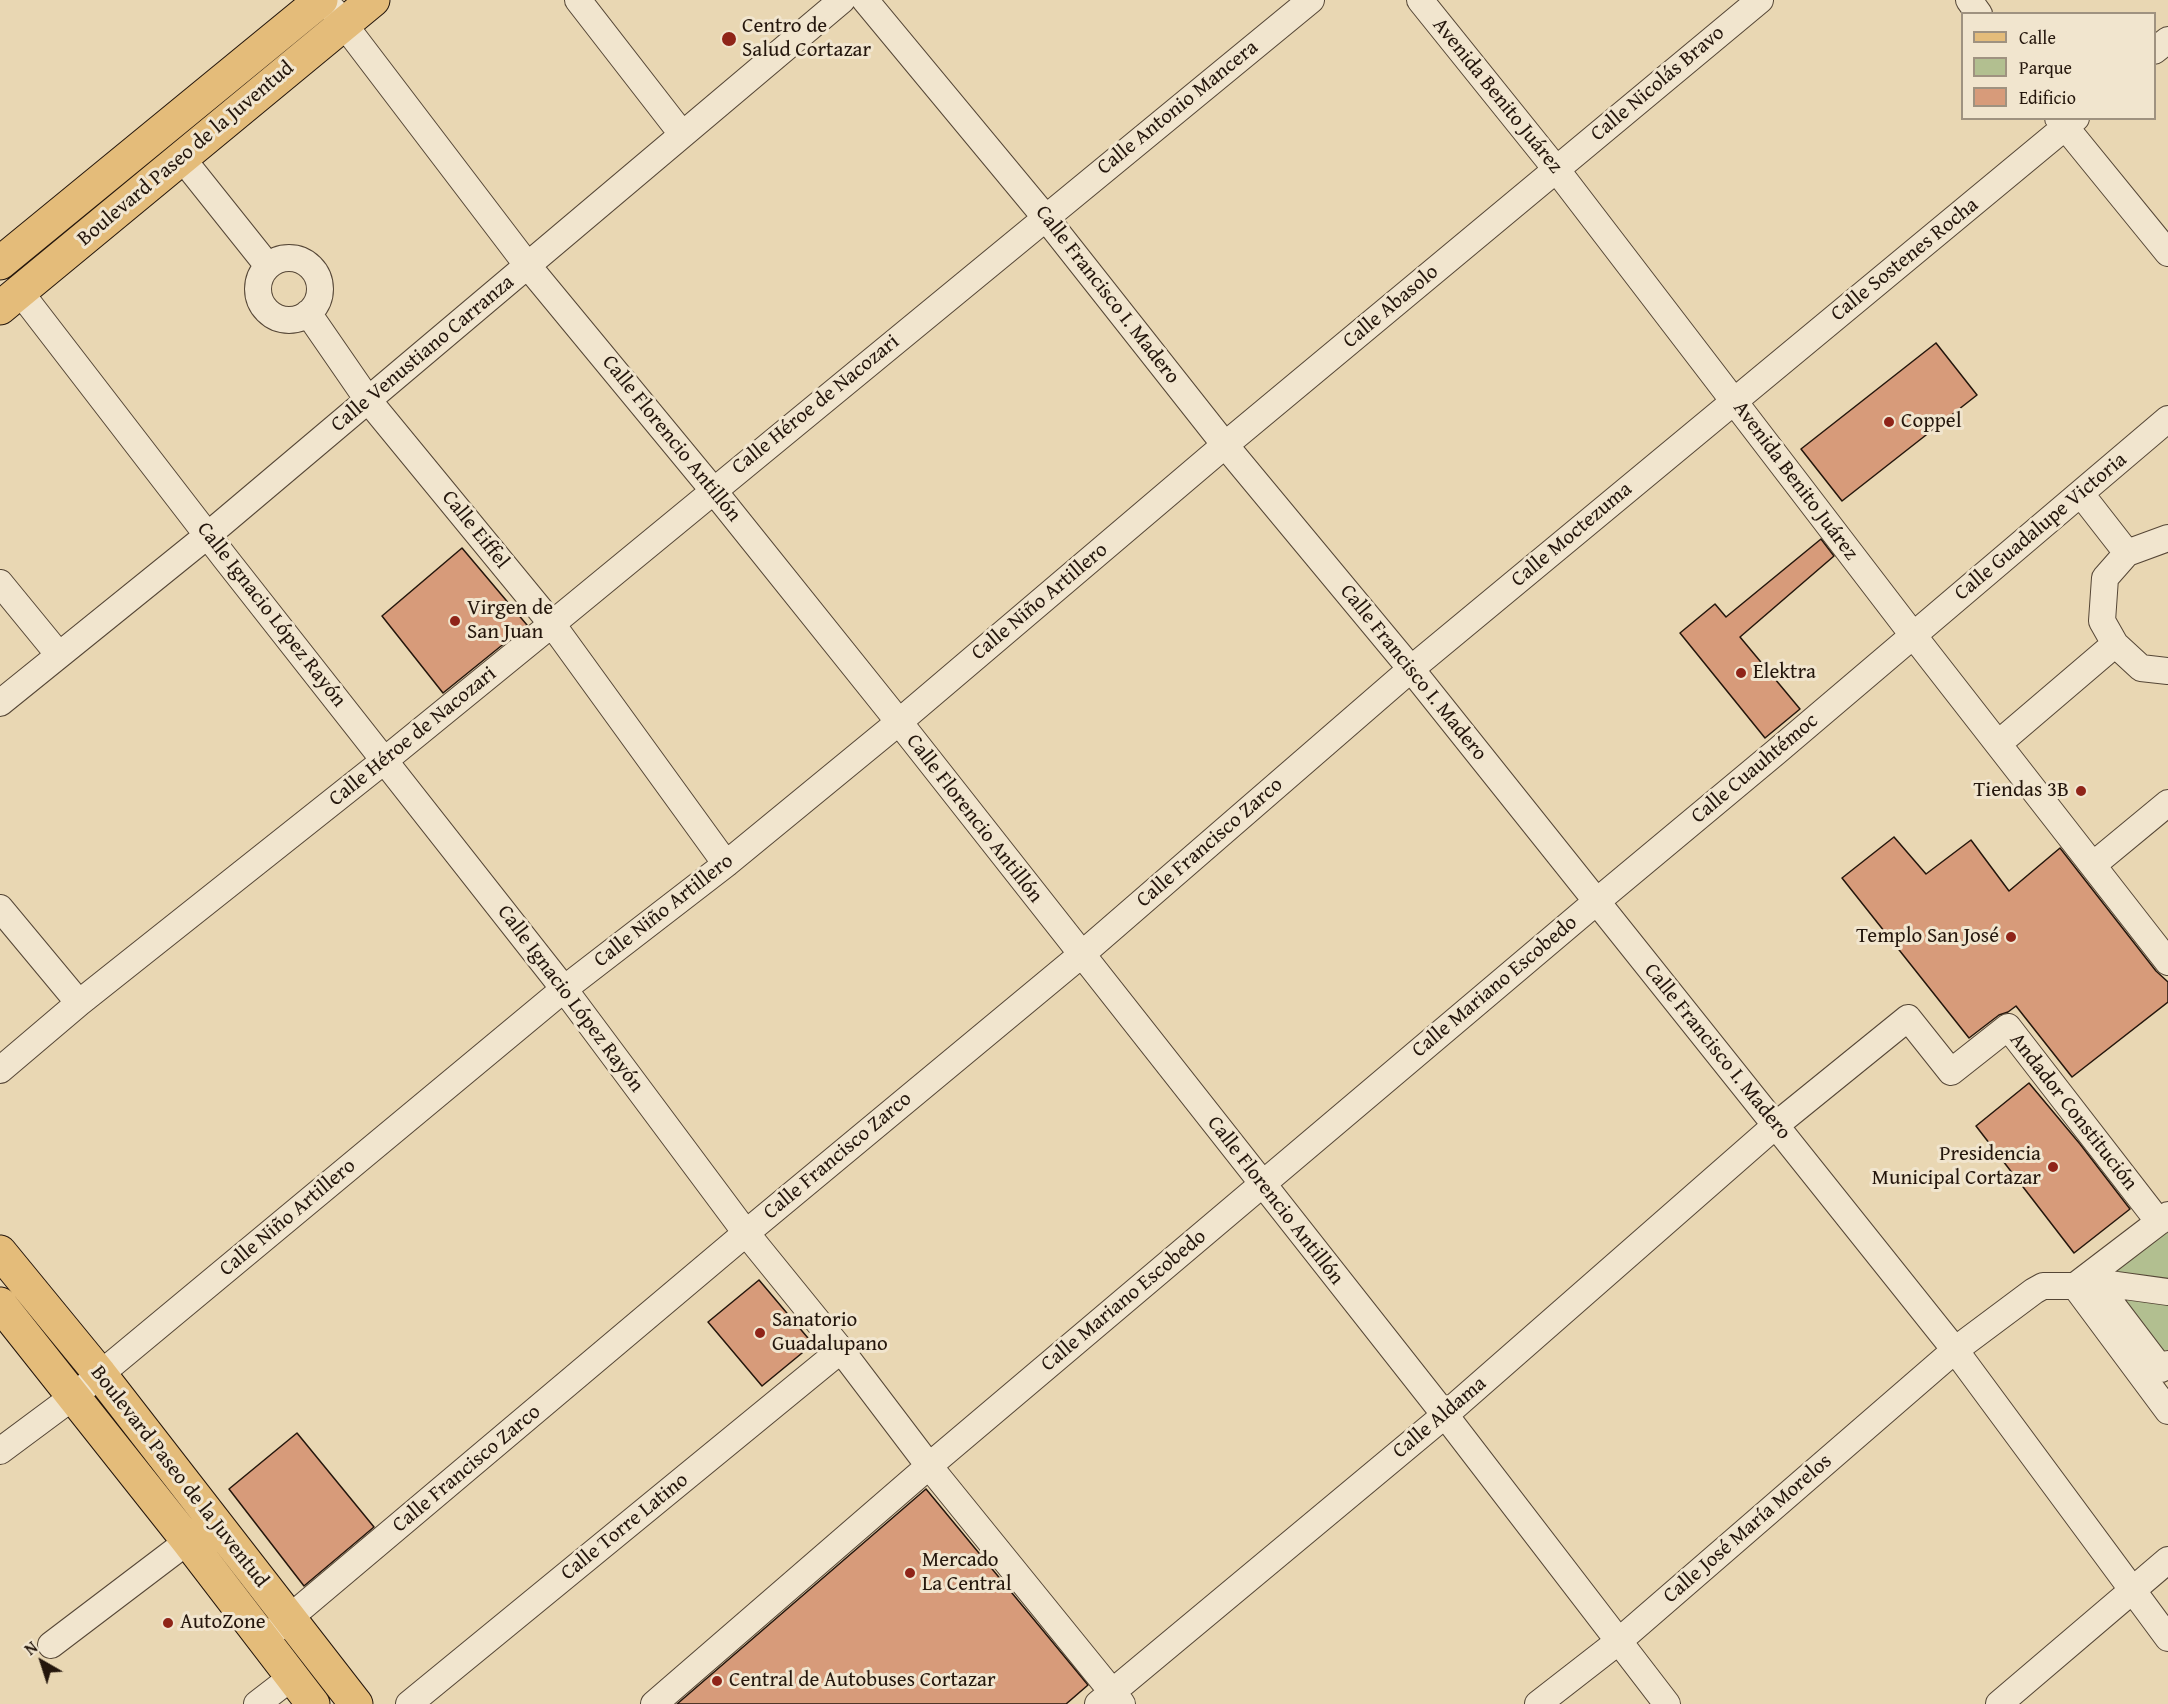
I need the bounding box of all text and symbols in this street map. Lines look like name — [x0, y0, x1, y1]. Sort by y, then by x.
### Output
legend — [1961, 12, 2156, 120]
street label: Avenida Benito Juárez — [1427, 13, 1567, 179]
place label: Centro de Salud Cortazar — [742, 14, 871, 64]
street label: Calle Nicolás Bravo — [1586, 21, 1730, 147]
text: Calle — [2019, 24, 2056, 51]
marker: Centro de Salud Cortazar — [720, 30, 738, 48]
street label: Calle Antonio Mancera — [1092, 35, 1264, 181]
text: Parque — [2019, 54, 2072, 81]
street label: Boulevard Paseo de la Juventud — [73, 56, 299, 252]
text: Edificio — [2019, 84, 2076, 111]
street label: Calle Sostenes Rocha — [1826, 193, 1984, 327]
street label: Calle Francisco I. Madero — [1029, 201, 1185, 389]
street label: Calle Abasolo — [1338, 260, 1444, 354]
street label: Calle Venustiano Carranza — [326, 270, 520, 438]
street label: Calle Héroe de Nacozari — [727, 330, 905, 480]
street label: Calle Florencio Antillón — [596, 351, 746, 527]
street label: Avenida Benito Juárez — [1727, 397, 1863, 565]
place label: Coppel — [1901, 409, 1962, 435]
marker: Coppel — [1882, 415, 1896, 429]
street label: Calle Guadalupe Victoria — [1950, 448, 2132, 606]
street label: Calle Moctezuma — [1507, 477, 1637, 593]
street label: Calle Eiffel — [436, 486, 514, 574]
street label: Calle Ignacio López Rayón — [191, 518, 351, 712]
street label: Calle Niño Artillero — [967, 538, 1113, 666]
street label: Calle Francisco I. Madero — [1334, 580, 1492, 766]
place label: Virgen de San Juan — [467, 596, 553, 646]
marker: Virgen de San Juan — [448, 614, 462, 628]
place label: Elektra — [1753, 660, 1816, 686]
street label: Calle Héroe de Nacozari — [324, 662, 502, 812]
marker: Elektra — [1734, 666, 1748, 680]
street label: Calle Cuauhtémoc — [1686, 709, 1824, 829]
street label: Calle Florencio Antillón — [900, 730, 1048, 908]
street label: Calle Francisco Zarco — [1132, 773, 1288, 913]
place label: Tiendas 3B — [1974, 778, 2069, 804]
marker: Tiendas 3B — [2074, 784, 2088, 798]
street label: Calle Niño Artillero — [589, 849, 739, 973]
street label: Calle Ignacio López Rayón — [491, 900, 649, 1098]
street label: Calle Mariano Escobedo — [1407, 911, 1583, 1063]
place label: Templo San José — [1856, 924, 1999, 950]
marker: Templo San José — [2004, 930, 2018, 944]
street label: Calle Francisco I. Madero — [1638, 959, 1796, 1145]
street label: Andador Constitución — [2004, 1028, 2142, 1196]
street label: Calle Francisco Zarco — [759, 1087, 917, 1225]
street label: Calle Florencio Antillón — [1201, 1112, 1349, 1290]
place label: Presidencia Municipal Cortazar — [1872, 1142, 2041, 1192]
street label: Calle Niño Artillero — [215, 1154, 361, 1282]
marker: Presidencia Municipal Cortazar — [2046, 1160, 2060, 1174]
street label: Calle Mariano Escobedo — [1036, 1225, 1212, 1377]
place label: Sanatorio Guadalupano — [772, 1308, 888, 1358]
marker: Sanatorio Guadalupano — [753, 1326, 767, 1340]
street label: Boulevard Paseo de la Juventud — [85, 1361, 273, 1593]
street label: Calle Aldama — [1388, 1372, 1492, 1464]
street label: Calle Francisco Zarco — [388, 1400, 546, 1538]
street label: Calle José María Morelos — [1659, 1449, 1837, 1609]
street label: Calle Torre Latino — [556, 1468, 694, 1586]
place label: Mercado La Central — [922, 1548, 1012, 1598]
marker: Mercado La Central — [903, 1566, 917, 1580]
place label: AutoZone — [180, 1610, 266, 1636]
marker: AutoZone — [161, 1616, 175, 1630]
north arrow — [12, 1632, 72, 1692]
text: N — [19, 1635, 42, 1661]
place label: Central de Autobuses Cortazar — [729, 1668, 996, 1694]
marker: Central de Autobuses Cortazar — [710, 1674, 724, 1688]

